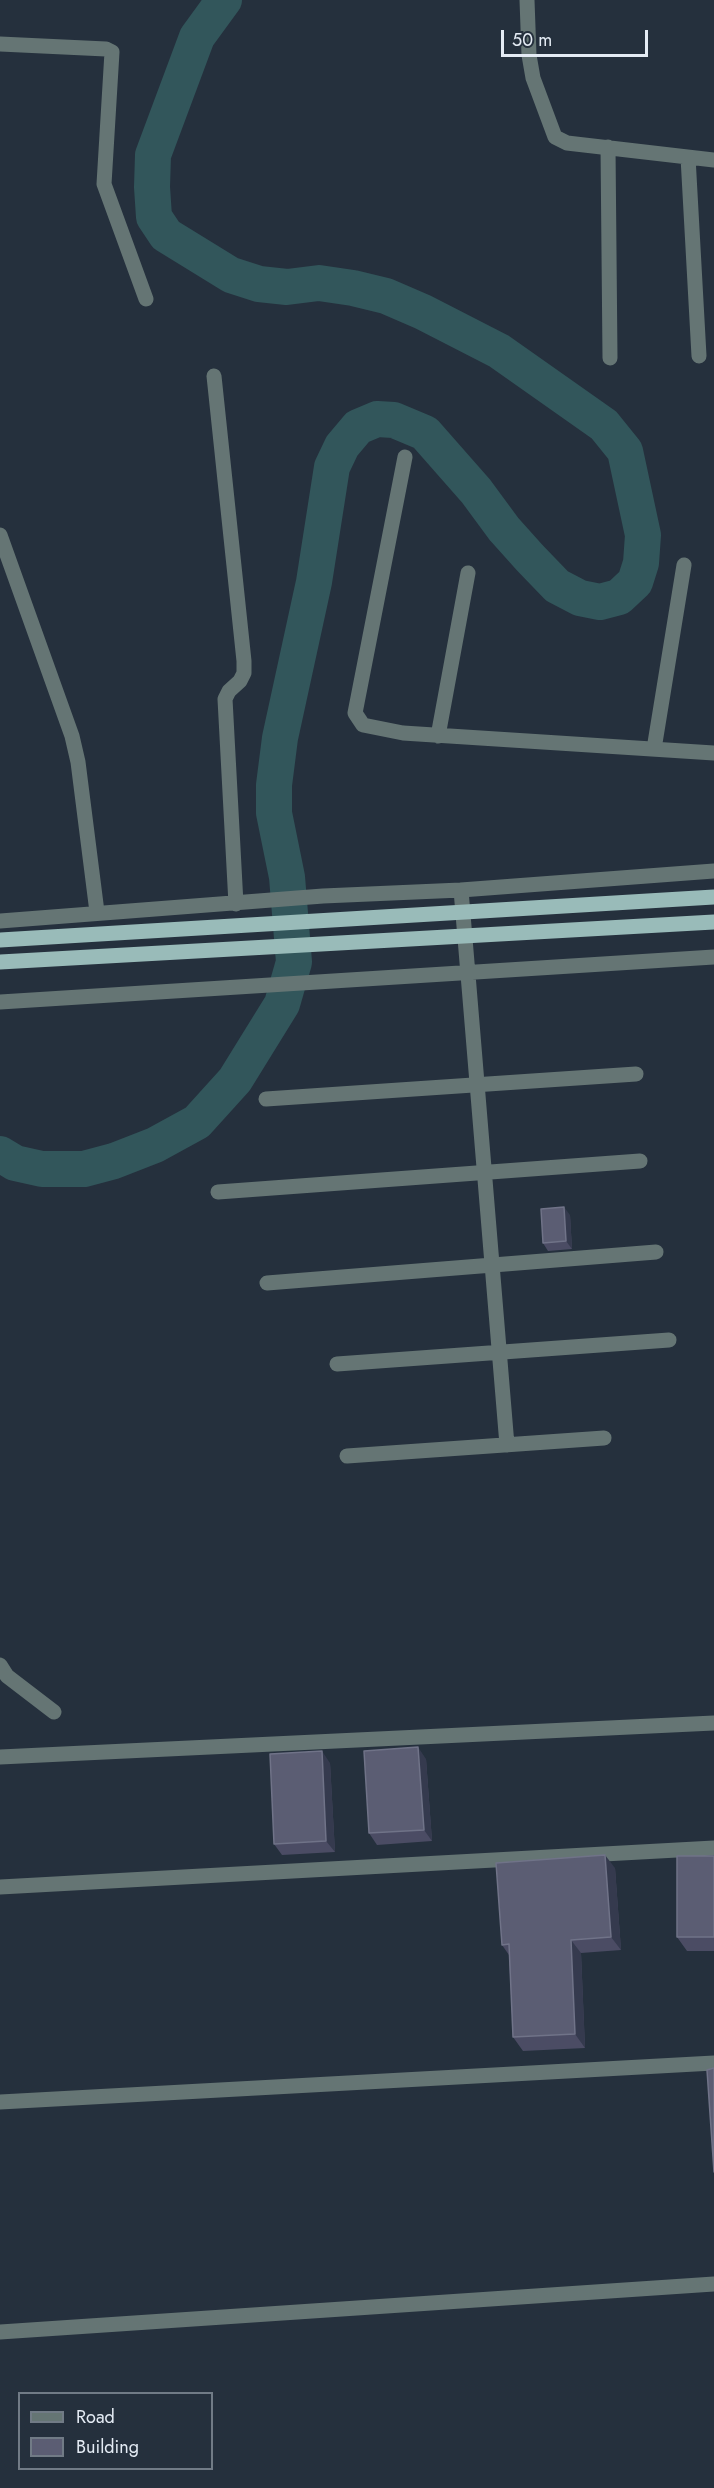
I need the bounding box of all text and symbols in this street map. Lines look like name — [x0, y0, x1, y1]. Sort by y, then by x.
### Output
scale bar — [504, 18, 651, 56]
text: 50 m — [512, 27, 552, 53]
legend — [18, 2392, 213, 2470]
text: Road — [76, 2404, 115, 2430]
text: Building — [76, 2434, 139, 2460]

